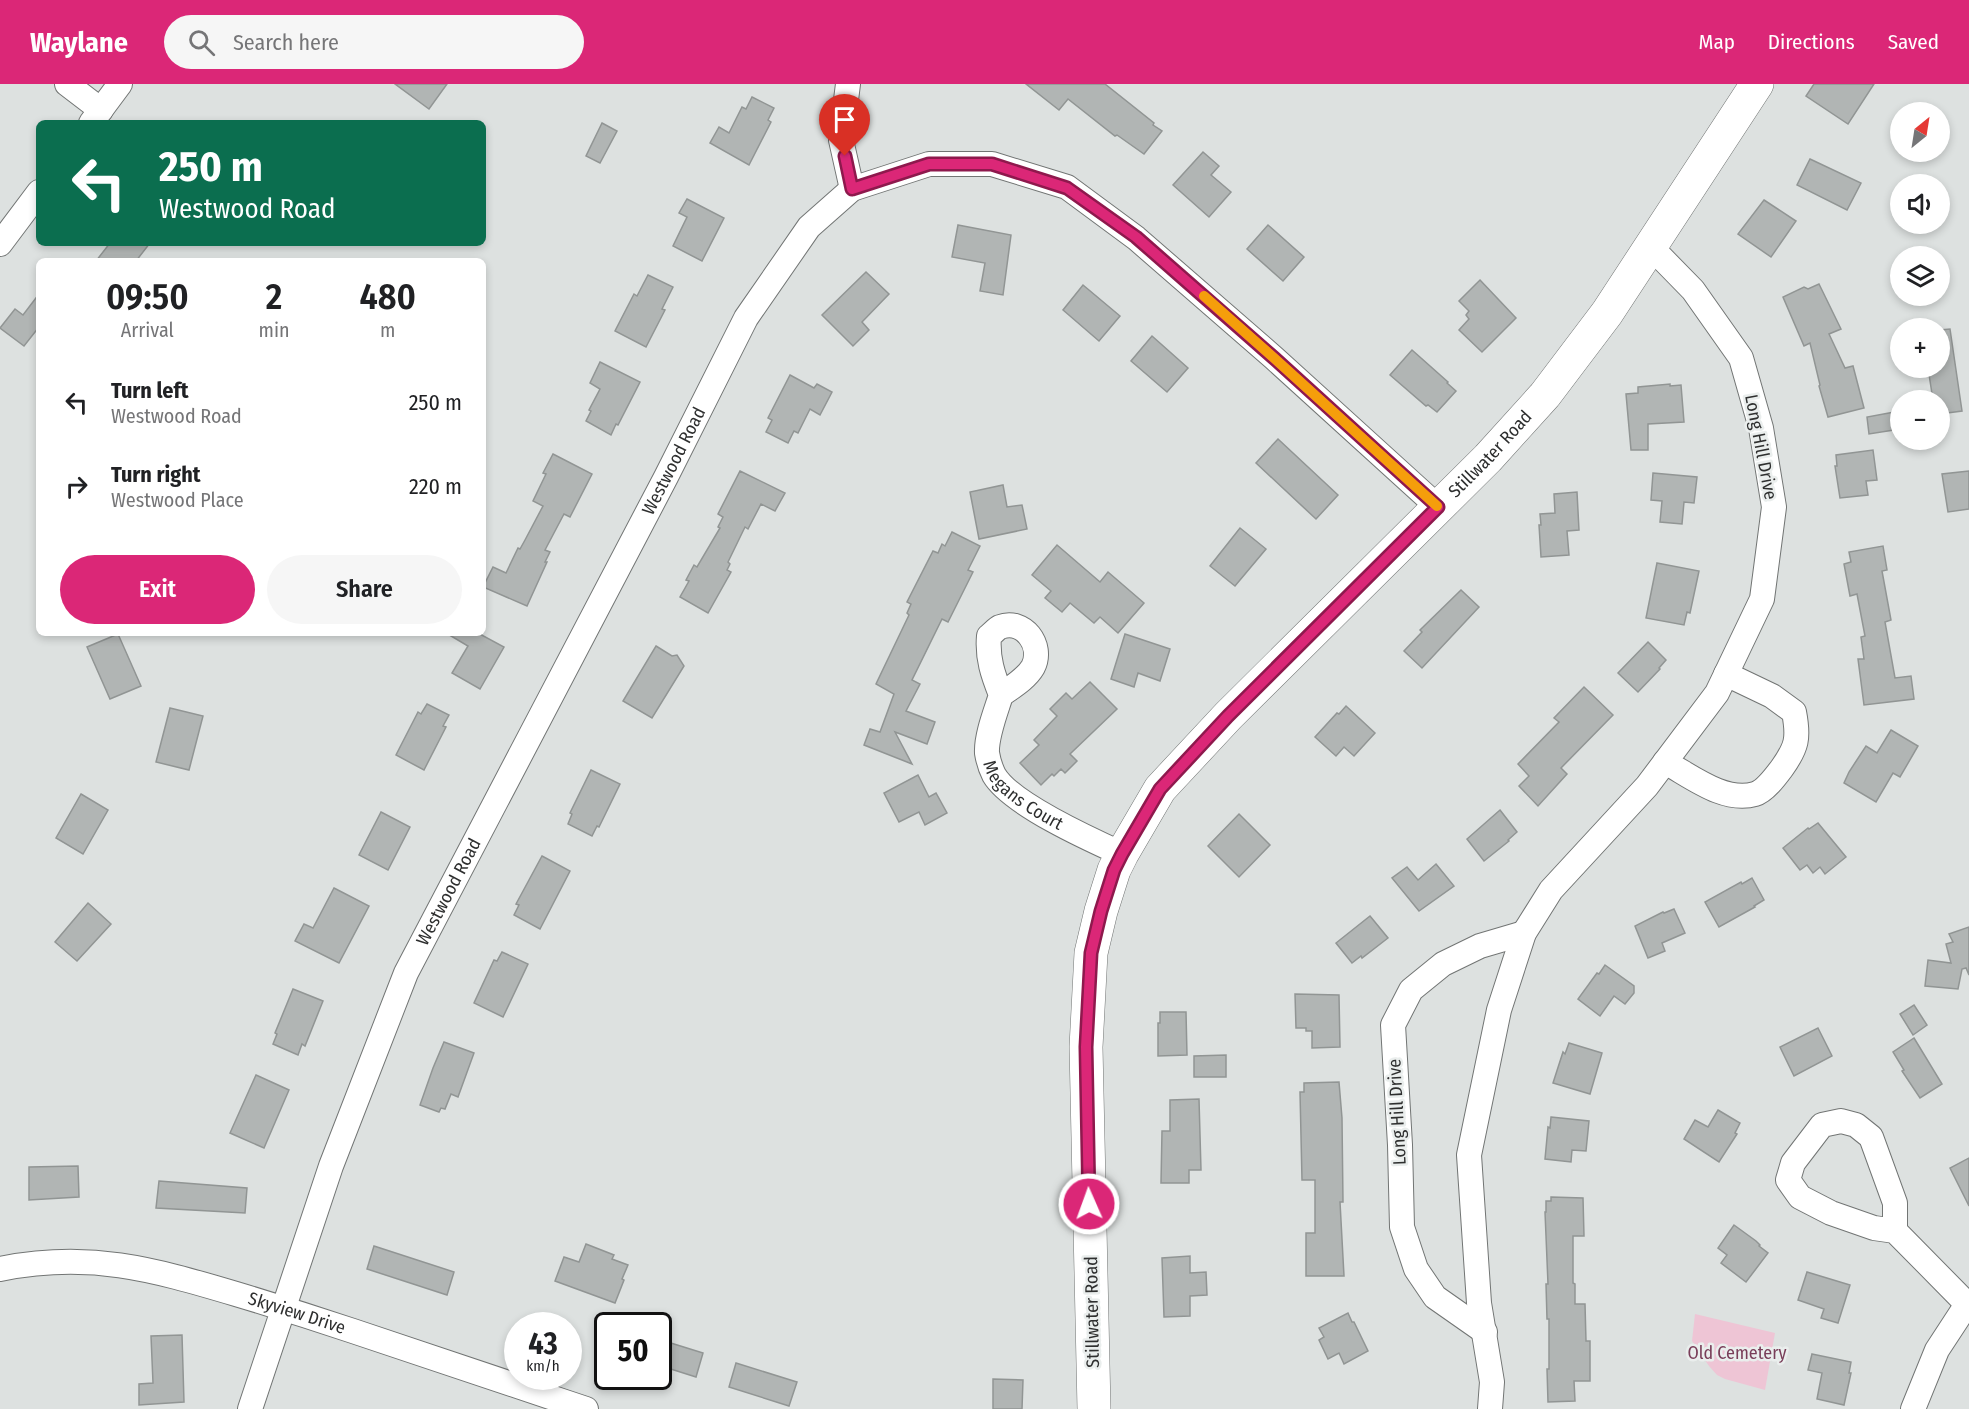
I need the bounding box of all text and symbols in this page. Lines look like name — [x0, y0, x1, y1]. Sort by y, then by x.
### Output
search box — [164, 15, 584, 69]
text: Waylane — [30, 26, 128, 59]
icon: search — [185, 26, 218, 59]
text: Search here — [233, 29, 339, 56]
text: Map — [1698, 29, 1735, 55]
text: Directions — [1768, 29, 1855, 55]
text: Saved — [1888, 29, 1939, 55]
pin — [819, 94, 870, 156]
north arrow — [1890, 102, 1950, 162]
map controls — [1890, 102, 1950, 450]
icon: arrive — [828, 103, 861, 136]
text: 250 m — [159, 142, 263, 192]
icon: left — [60, 144, 138, 222]
button: sound — [1890, 174, 1950, 234]
text: Westwood Road — [159, 193, 336, 225]
button: layers — [1890, 246, 1950, 306]
text: 09:50 — [106, 275, 189, 319]
text: 2 — [266, 275, 282, 319]
text: 480 — [360, 275, 416, 319]
text: Arrival — [121, 318, 174, 342]
text: min — [259, 318, 290, 342]
text: m — [380, 318, 395, 342]
button: + — [1890, 318, 1950, 378]
text: Turn left — [111, 377, 189, 404]
icon: left — [60, 386, 93, 419]
text: 250 m — [409, 389, 462, 416]
button: − — [1890, 390, 1950, 450]
street label: Long Hill Drive — [1740, 393, 1782, 501]
text: Westwood Road — [111, 404, 242, 428]
street label: Westwood Road — [637, 404, 710, 519]
street label: Stillwater Road — [1444, 406, 1537, 502]
text: Turn right — [111, 461, 200, 488]
icon: right — [60, 470, 93, 503]
text: 220 m — [409, 473, 462, 500]
text: Westwood Place — [111, 488, 244, 512]
button: Exit — [60, 555, 255, 624]
button: Share — [267, 555, 462, 624]
street label: Megans Court — [978, 757, 1067, 835]
street label: Westwood Road — [412, 834, 486, 949]
street label: Long Hill Drive — [1383, 1058, 1411, 1166]
position arrow — [1057, 1172, 1121, 1236]
street label: Stillwater Road — [1080, 1256, 1104, 1368]
street label: Skyview Drive — [246, 1287, 348, 1339]
speed limit sign: 50 — [594, 1312, 672, 1390]
text: 43 — [528, 1326, 558, 1362]
park label: Old Cemetery — [1687, 1342, 1787, 1364]
text: km/h — [526, 1357, 560, 1375]

